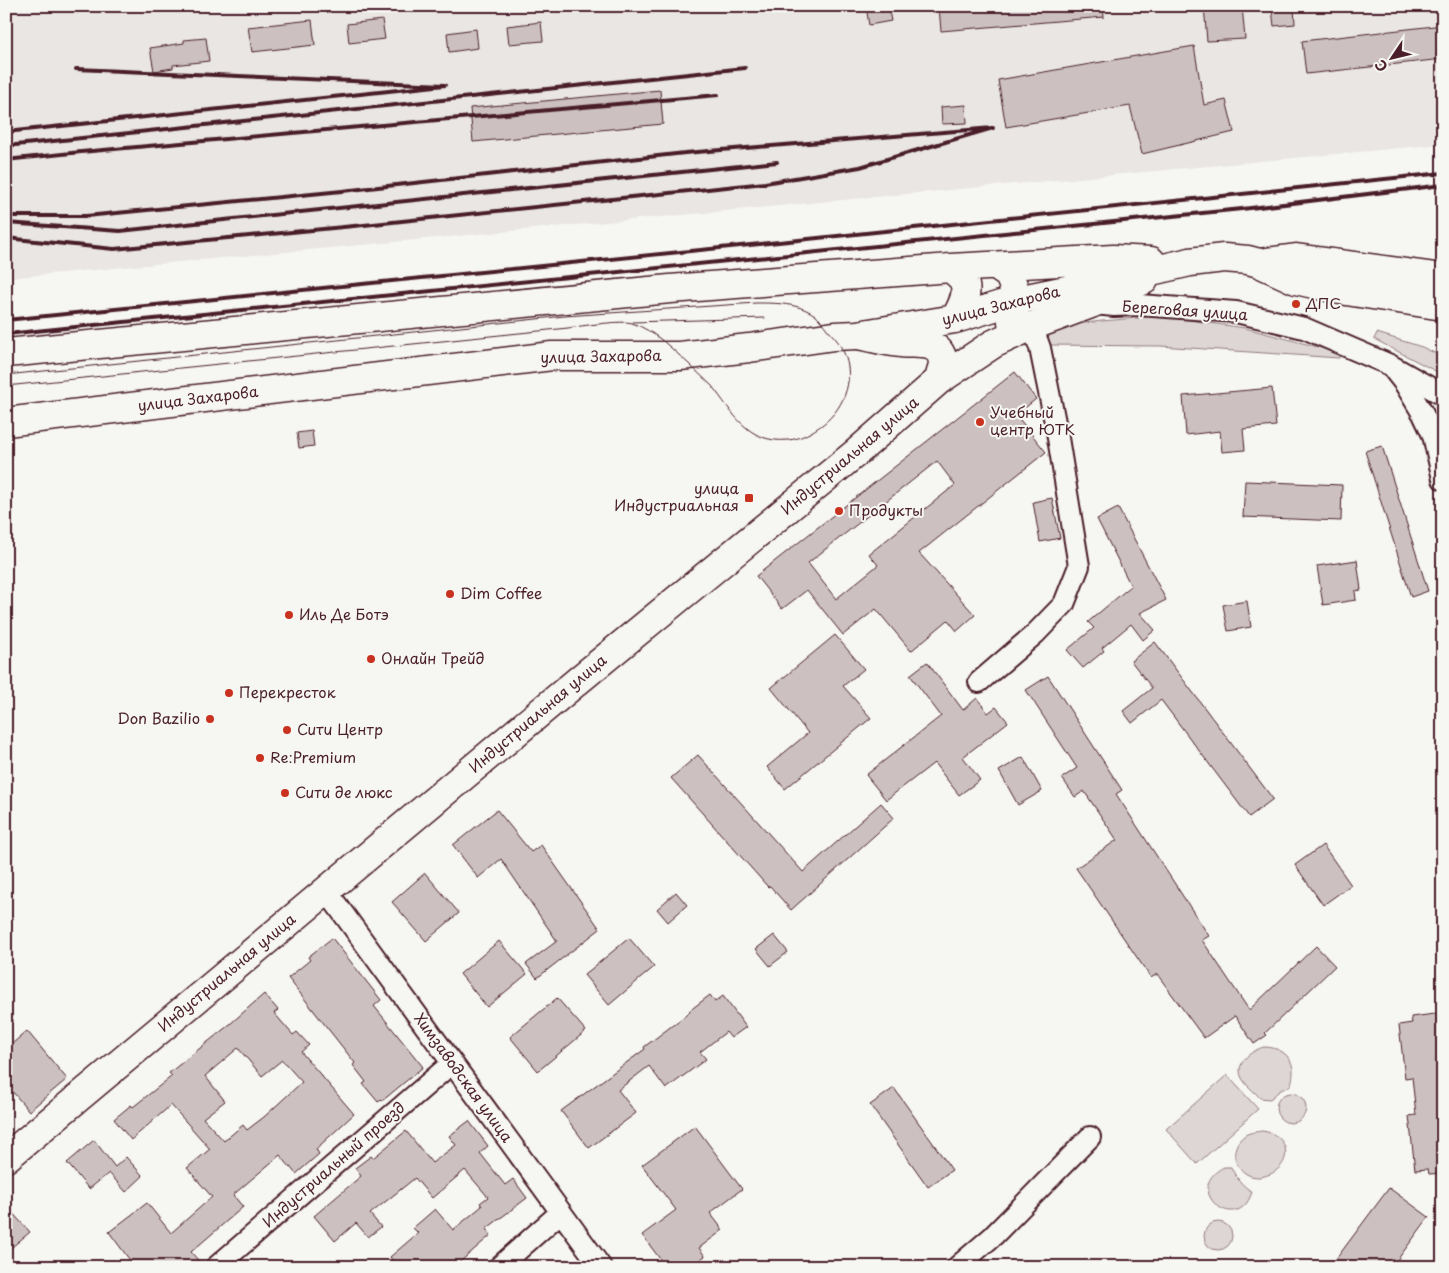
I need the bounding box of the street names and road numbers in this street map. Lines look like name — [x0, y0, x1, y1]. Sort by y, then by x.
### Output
street label: улица Захарова — [939, 279, 1063, 330]
street label: Береговая улица — [1122, 294, 1249, 325]
street label: улица Захарова — [540, 343, 662, 368]
street label: улица Захарова — [136, 379, 260, 416]
street label: Индустриальная улица — [775, 390, 923, 520]
street label: Индустриальная улица — [463, 648, 611, 778]
street label: Индустриальная улица — [152, 907, 300, 1037]
street label: Химзаводская улица — [409, 1008, 519, 1147]
street label: Индустриальный проезд — [257, 1095, 409, 1232]

